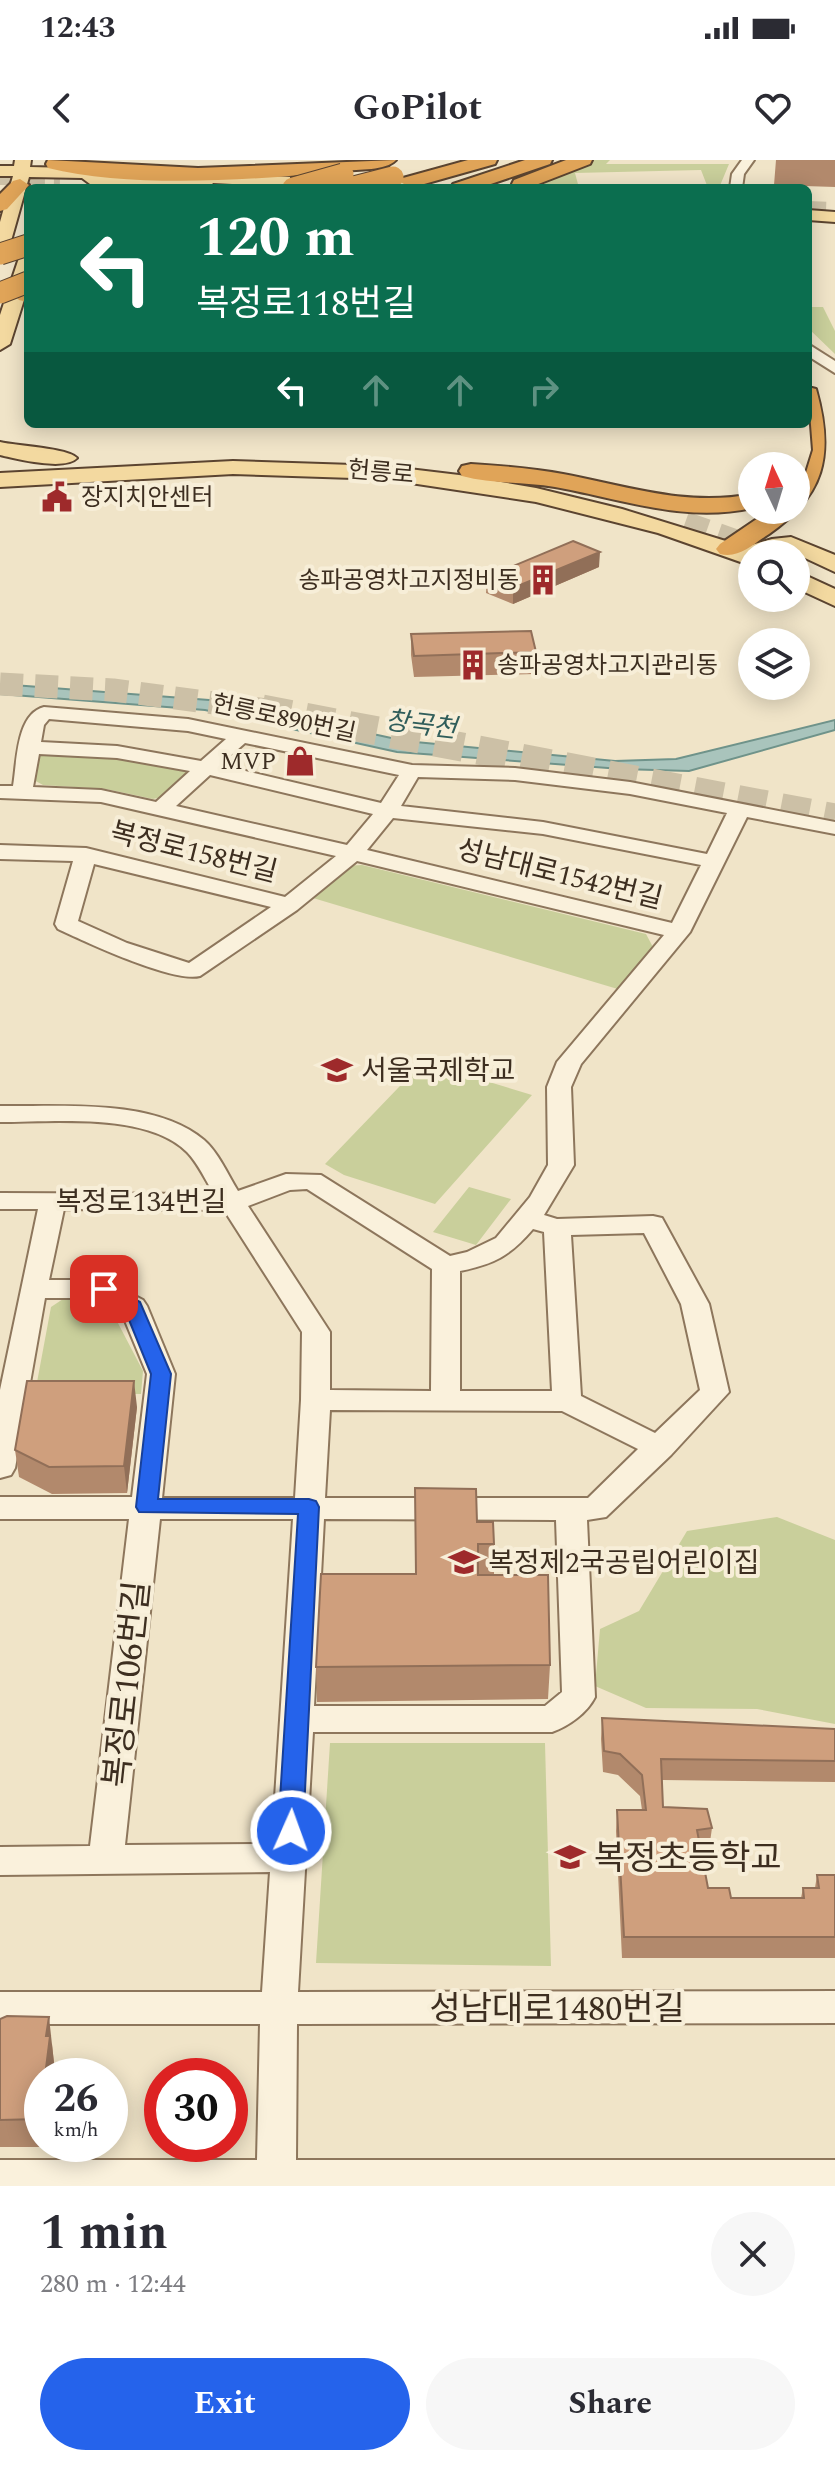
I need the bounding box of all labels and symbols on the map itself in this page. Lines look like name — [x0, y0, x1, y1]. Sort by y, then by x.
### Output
street label: 헌릉로 — [346, 452, 415, 494]
north arrow — [738, 452, 810, 524]
public building icon: 장지치안센터 — [40, 480, 74, 514]
place label: 장지치안센터 — [81, 480, 213, 516]
place label: 송파공영차고지정비동 — [298, 563, 519, 599]
building icon: 송파공영차고지정비동 — [526, 563, 560, 597]
building icon: 송파공영차고지관리동 — [456, 648, 490, 682]
place label: 송파공영차고지관리동 — [497, 648, 718, 684]
street label: 헌릉로890번길 — [208, 686, 359, 752]
water label: 창곡천 — [383, 701, 462, 750]
place label: MVP — [220, 744, 276, 780]
shop icon: MVP — [283, 744, 317, 778]
street label: 복정로158번길 — [106, 811, 282, 894]
street label: 성남대로1542번길 — [452, 828, 667, 921]
place label: 서울국제학교 — [361, 1050, 516, 1093]
school or university icon: 서울국제학교 — [320, 1053, 354, 1087]
street label: 복정로134번길 — [56, 1181, 226, 1224]
pin — [70, 1255, 138, 1323]
place label: 복정제2국공립어린이집 — [488, 1542, 760, 1585]
school or university icon: 복정제2국공립어린이집 — [447, 1545, 481, 1579]
street label: 복정로106번길 — [91, 1578, 165, 1790]
position arrow — [249, 1789, 333, 1873]
place label: 복정초등학교 — [594, 1833, 782, 1885]
school or university icon: 복정초등학교 — [553, 1840, 587, 1874]
street label: 성남대로1480번길 — [429, 1984, 685, 2036]
speed limit sign: 30 — [144, 2058, 248, 2162]

